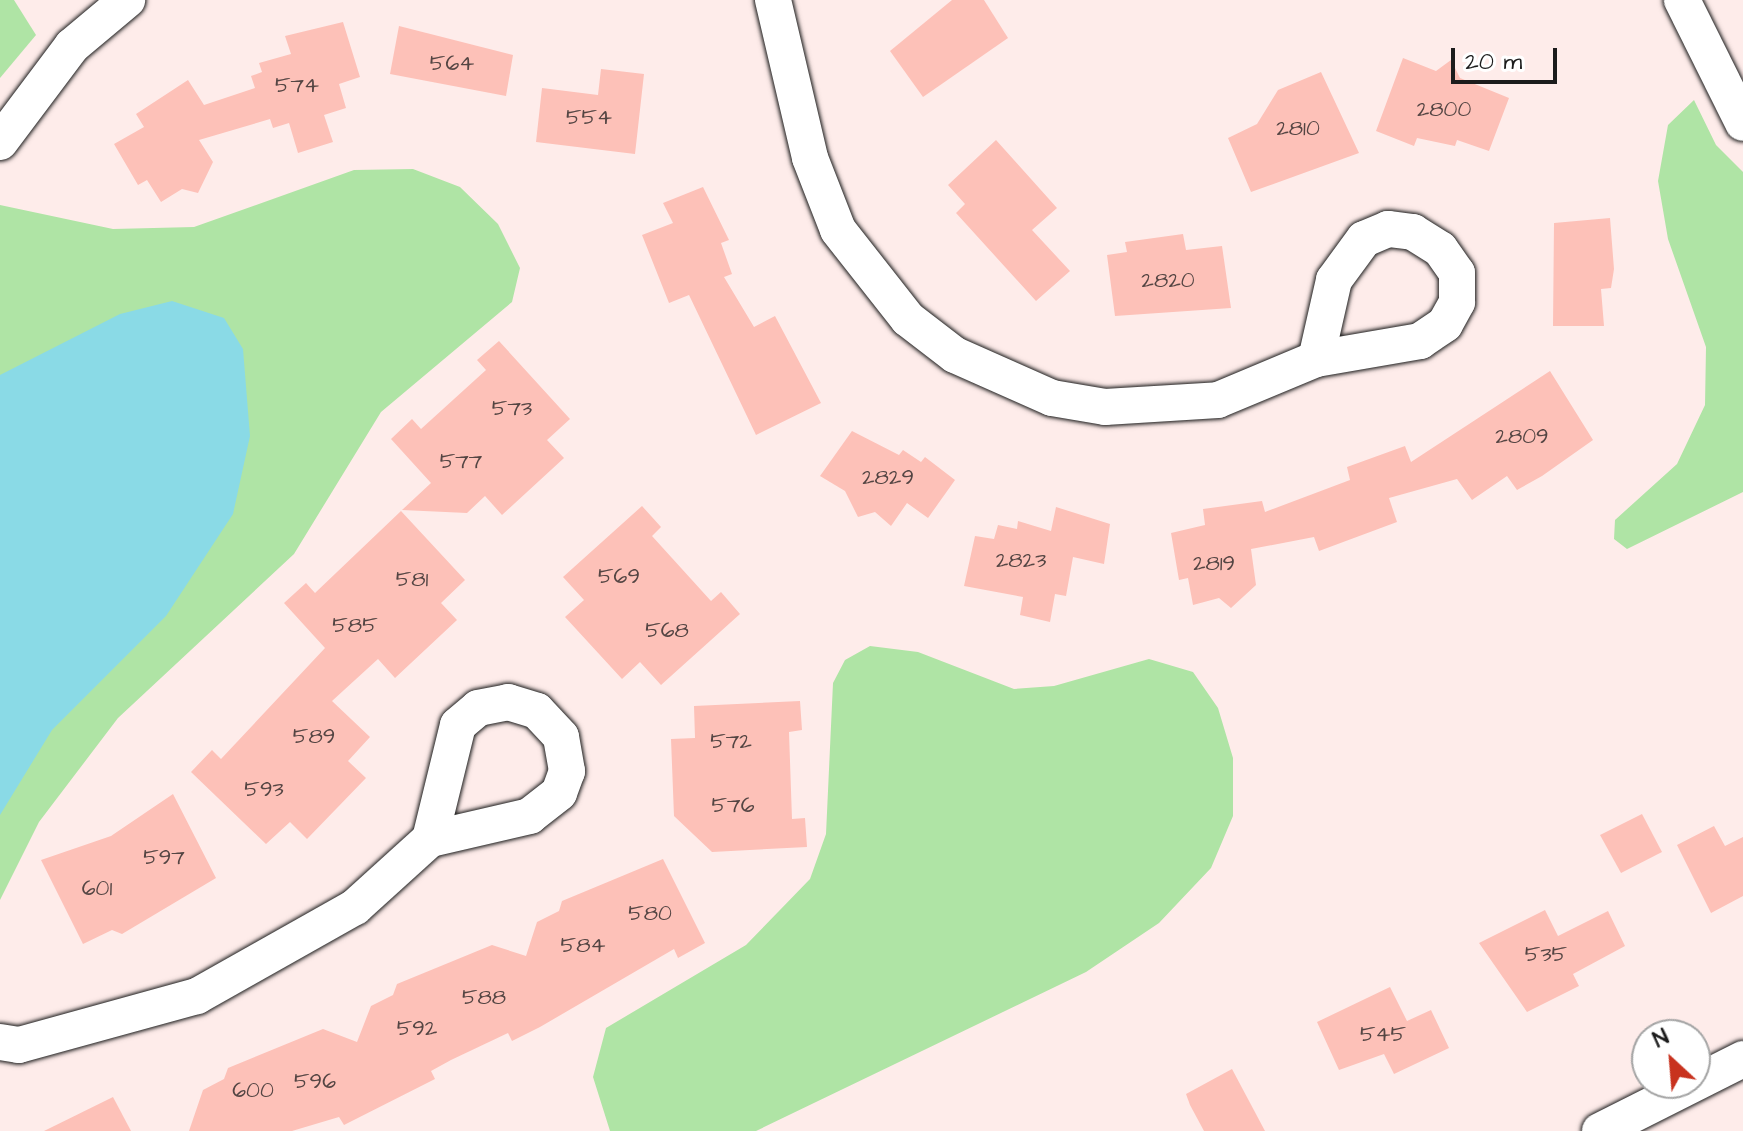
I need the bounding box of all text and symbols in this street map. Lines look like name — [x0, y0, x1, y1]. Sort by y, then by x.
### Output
scale bar — [1455, 32, 1561, 82]
text: 20 m — [1465, 45, 1522, 79]
house number: 564 — [430, 51, 474, 77]
house number: 574 — [275, 73, 319, 99]
house number: 2800 — [1417, 97, 1471, 123]
house number: 554 — [566, 105, 612, 131]
house number: 2810 — [1276, 116, 1320, 142]
house number: 2820 — [1141, 268, 1195, 294]
house number: 573 — [492, 396, 532, 422]
house number: 2809 — [1495, 424, 1549, 450]
house number: 577 — [440, 449, 482, 475]
house number: 2829 — [862, 465, 914, 491]
house number: 2823 — [996, 548, 1046, 574]
house number: 2819 — [1193, 551, 1235, 577]
house number: 569 — [598, 564, 640, 590]
house number: 581 — [396, 567, 428, 593]
house number: 585 — [332, 613, 378, 639]
house number: 568 — [645, 618, 689, 644]
house number: 589 — [293, 724, 335, 750]
house number: 572 — [710, 729, 752, 755]
house number: 593 — [244, 777, 284, 803]
house number: 576 — [712, 793, 754, 819]
house number: 597 — [143, 845, 185, 871]
house number: 601 — [82, 876, 112, 902]
house number: 580 — [628, 901, 672, 927]
house number: 584 — [561, 933, 605, 959]
house number: 535 — [1525, 942, 1567, 968]
house number: 588 — [462, 985, 506, 1011]
house number: 592 — [397, 1016, 437, 1042]
north arrow — [1631, 1019, 1711, 1099]
house number: 545 — [1360, 1022, 1406, 1048]
text: N — [1648, 1022, 1674, 1056]
house number: 596 — [294, 1069, 336, 1095]
house number: 600 — [232, 1078, 274, 1104]

